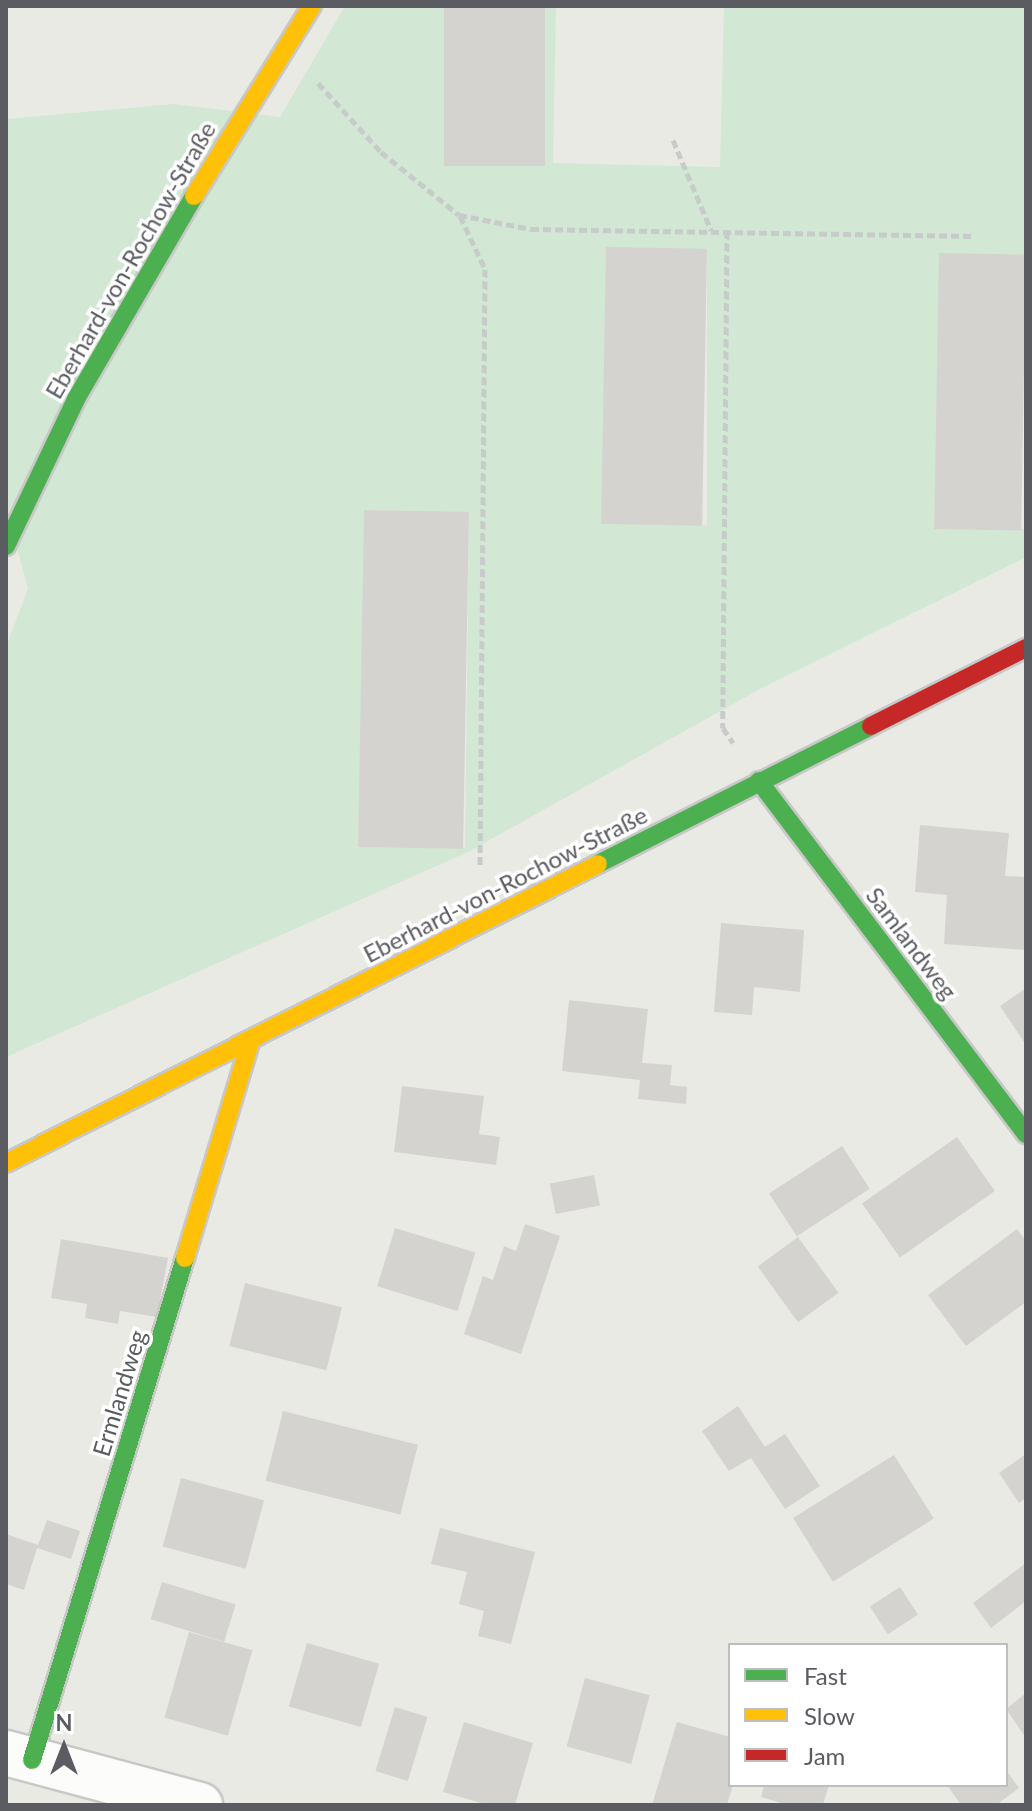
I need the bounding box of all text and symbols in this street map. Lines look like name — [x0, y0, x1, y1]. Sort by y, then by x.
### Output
street label: Eberhard-von-Rochow-Straße — [39, 117, 221, 403]
street label: Eberhard-von-Rochow-Straße — [358, 800, 652, 968]
street label: Samlandweg — [861, 881, 963, 1005]
street label: Ermlandweg — [86, 1327, 152, 1459]
legend — [728, 1643, 1008, 1787]
text: Fast — [804, 1661, 847, 1690]
text: Slow — [804, 1701, 855, 1730]
north arrow — [24, 1707, 104, 1787]
text: N — [56, 1709, 72, 1736]
text: Jam — [804, 1741, 845, 1770]

